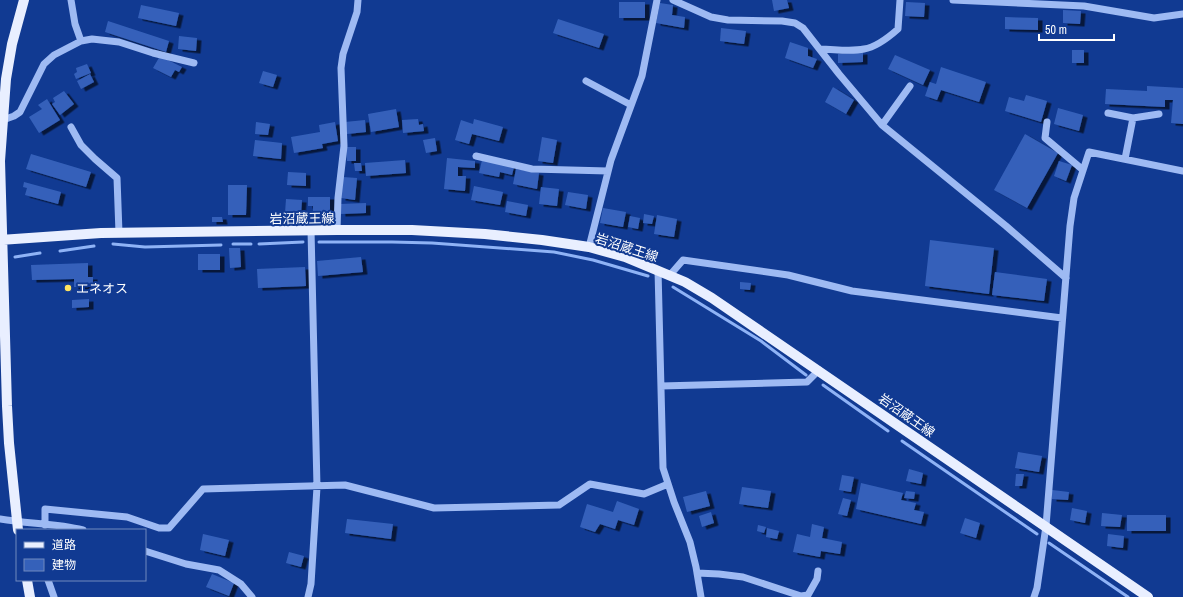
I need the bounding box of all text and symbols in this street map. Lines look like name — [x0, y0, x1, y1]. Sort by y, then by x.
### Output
scale bar — [1039, 16, 1114, 42]
text: 50 m — [1045, 22, 1067, 38]
street label: 岩沼蔵王線 — [269, 209, 335, 228]
street label: 岩沼蔵王線 — [593, 229, 660, 266]
place label: エネオス — [76, 280, 128, 297]
marker: エネオス — [63, 283, 73, 293]
street label: 岩沼蔵王線 — [875, 390, 938, 441]
legend — [16, 529, 146, 581]
text: 道路 — [52, 537, 76, 553]
text: 建物 — [52, 557, 76, 573]

